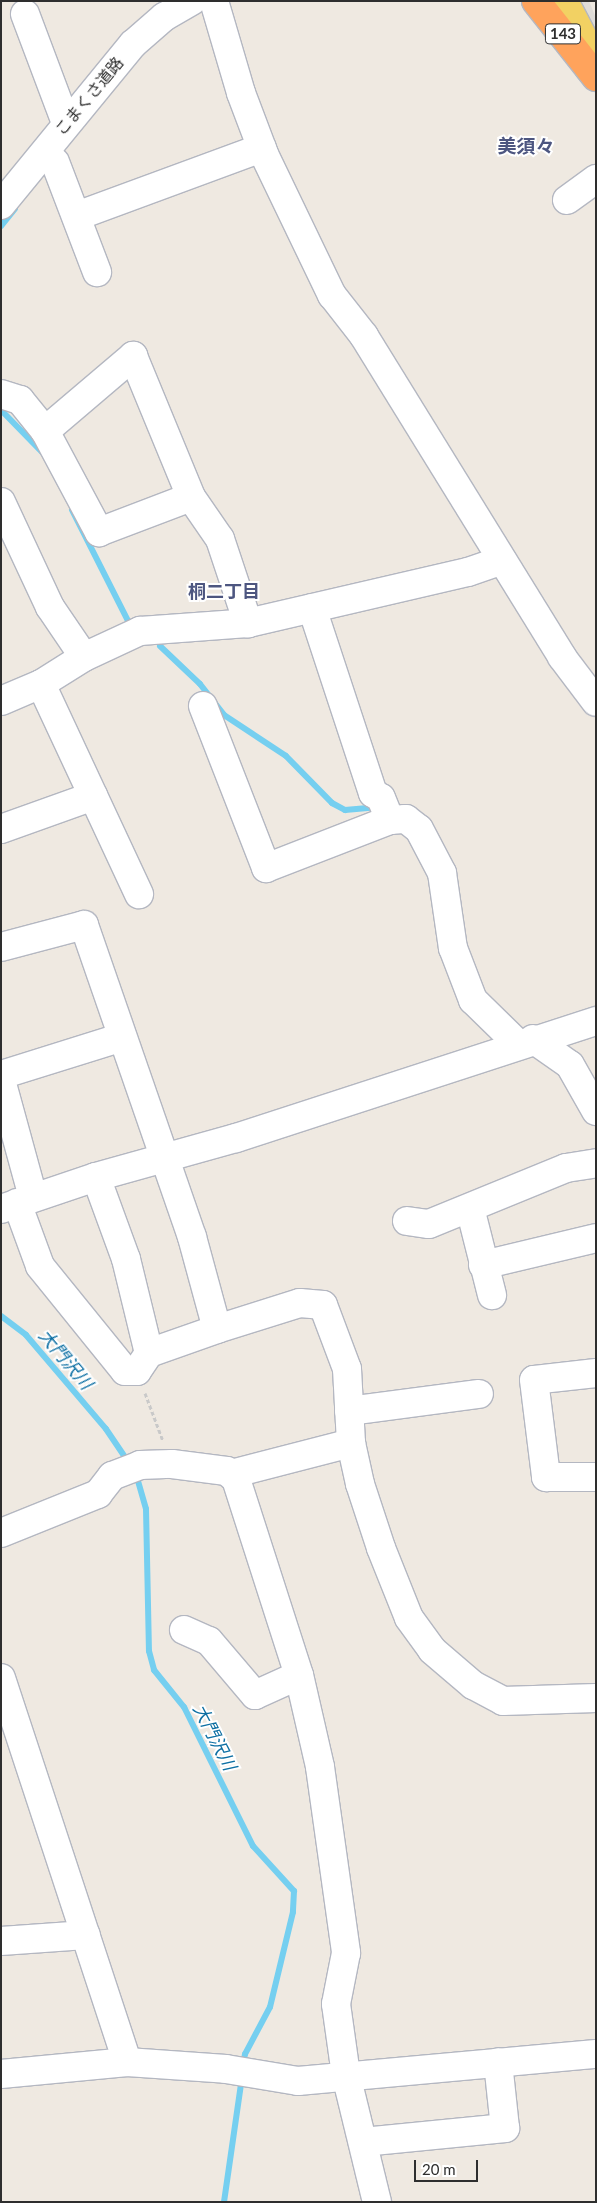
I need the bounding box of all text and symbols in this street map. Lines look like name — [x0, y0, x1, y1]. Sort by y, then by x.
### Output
road number: 143 — [544, 22, 582, 46]
street label: こまくさ道路 — [51, 53, 127, 139]
district label: 美須々 — [498, 135, 554, 157]
district label: 桐二丁目 — [188, 580, 260, 602]
water label: 大門沢川 — [35, 1324, 97, 1394]
water label: 大門沢川 — [189, 1700, 241, 1774]
scale bar — [417, 2150, 481, 2182]
text: 20 m — [422, 2160, 456, 2178]

